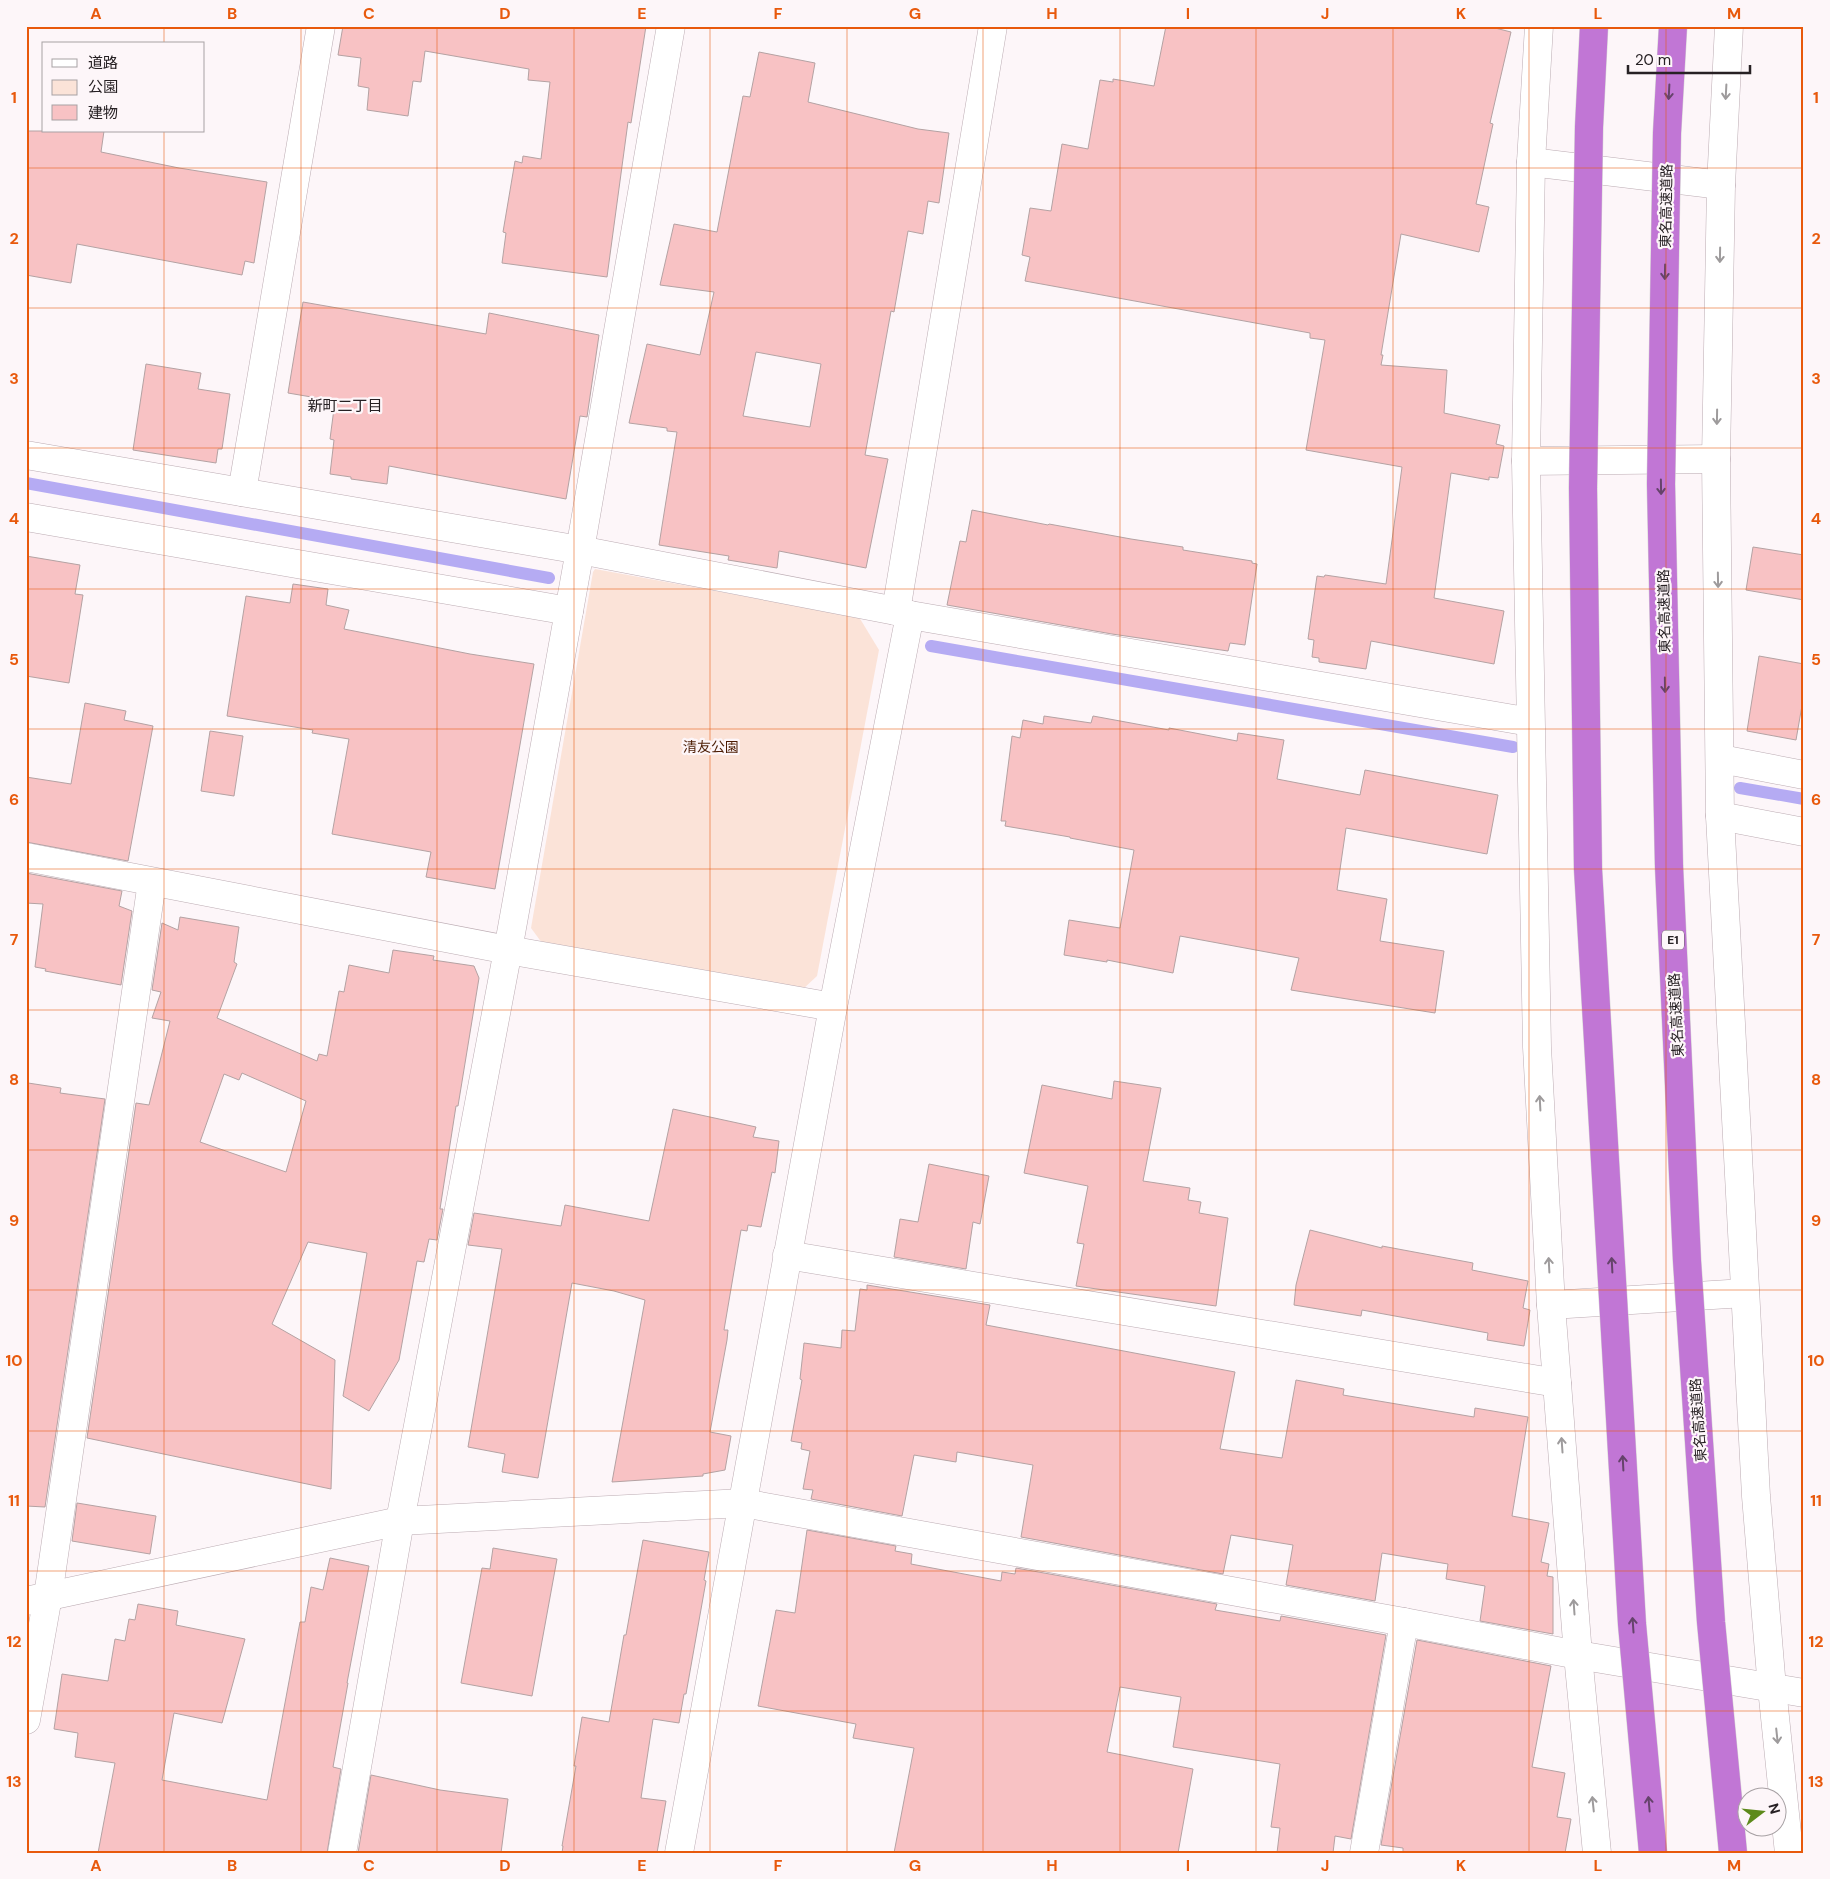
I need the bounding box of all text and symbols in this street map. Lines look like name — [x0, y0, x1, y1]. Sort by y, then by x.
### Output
text: A — [90, 3, 102, 24]
text: B — [227, 3, 237, 24]
text: C — [363, 3, 375, 24]
text: D — [499, 3, 511, 24]
text: E — [637, 3, 647, 24]
text: F — [774, 3, 783, 24]
text: G — [909, 3, 921, 24]
text: H — [1046, 3, 1058, 24]
text: I — [1186, 3, 1190, 24]
text: J — [1321, 3, 1329, 24]
text: K — [1456, 3, 1467, 24]
text: L — [1594, 3, 1603, 24]
text: M — [1727, 3, 1741, 24]
legend — [42, 42, 205, 132]
scale bar — [1628, 42, 1750, 74]
text: 20 m — [1635, 50, 1671, 70]
text: 道路 — [88, 53, 118, 73]
text: 公園 — [88, 77, 118, 97]
one-way arrow — [1665, 84, 1674, 100]
one-way arrow — [1721, 84, 1730, 100]
text: 1 — [11, 87, 17, 108]
text: 1 — [1813, 87, 1819, 108]
text: 建物 — [88, 103, 118, 123]
street label: 東名高速道路 — [1656, 164, 1676, 248]
text: 2 — [9, 228, 19, 249]
text: 2 — [1811, 228, 1821, 249]
one-way arrow — [1715, 246, 1725, 263]
one-way arrow — [1660, 264, 1670, 280]
text: 3 — [9, 368, 19, 389]
text: 3 — [1811, 368, 1821, 389]
district label: 新町二丁目 — [307, 396, 383, 416]
one-way arrow — [1712, 409, 1722, 425]
one-way arrow — [1656, 479, 1666, 495]
text: 4 — [9, 508, 19, 529]
text: 4 — [1811, 508, 1821, 529]
street label: 東名高速道路 — [1654, 569, 1674, 653]
one-way arrow — [1713, 571, 1723, 587]
text: 5 — [9, 649, 19, 670]
text: 5 — [1811, 649, 1821, 670]
one-way arrow — [1660, 676, 1670, 692]
park label: 清友公園 — [683, 738, 739, 756]
text: 6 — [9, 789, 19, 810]
text: 6 — [1811, 789, 1821, 810]
text: 7 — [10, 929, 19, 950]
text: 7 — [1812, 929, 1821, 950]
road number: E1 — [1662, 930, 1684, 950]
street label: 東名高速道路 — [1665, 973, 1687, 1057]
text: 8 — [9, 1069, 19, 1090]
text: 8 — [1811, 1069, 1821, 1090]
one-way arrow — [1536, 1095, 1545, 1111]
text: 9 — [9, 1210, 19, 1231]
text: 9 — [1811, 1210, 1821, 1231]
one-way arrow — [1544, 1258, 1553, 1274]
one-way arrow — [1608, 1258, 1617, 1274]
text: 10 — [5, 1350, 23, 1371]
text: 10 — [1807, 1350, 1825, 1371]
street label: 東名高速道路 — [1686, 1377, 1710, 1463]
one-way arrow — [1557, 1437, 1566, 1453]
one-way arrow — [1619, 1455, 1628, 1471]
text: 11 — [8, 1490, 20, 1511]
text: 11 — [1810, 1490, 1822, 1511]
one-way arrow — [1569, 1599, 1579, 1615]
one-way arrow — [1628, 1617, 1637, 1633]
text: 12 — [6, 1631, 22, 1652]
text: 12 — [1808, 1631, 1824, 1652]
one-way arrow — [1772, 1728, 1782, 1744]
text: 13 — [6, 1771, 22, 1792]
text: 13 — [1808, 1771, 1824, 1792]
north arrow — [1738, 1786, 1788, 1836]
one-way arrow — [1644, 1796, 1653, 1812]
one-way arrow — [1588, 1797, 1598, 1813]
text: N — [1764, 1801, 1785, 1816]
text: A — [90, 1855, 102, 1876]
text: B — [227, 1855, 237, 1876]
text: C — [363, 1855, 375, 1876]
text: D — [499, 1855, 511, 1876]
text: E — [637, 1855, 647, 1876]
text: F — [774, 1855, 783, 1876]
text: G — [909, 1855, 921, 1876]
text: H — [1046, 1855, 1058, 1876]
text: I — [1186, 1855, 1190, 1876]
text: J — [1321, 1855, 1329, 1876]
text: K — [1456, 1855, 1467, 1876]
text: L — [1594, 1855, 1603, 1876]
text: M — [1727, 1855, 1741, 1876]

